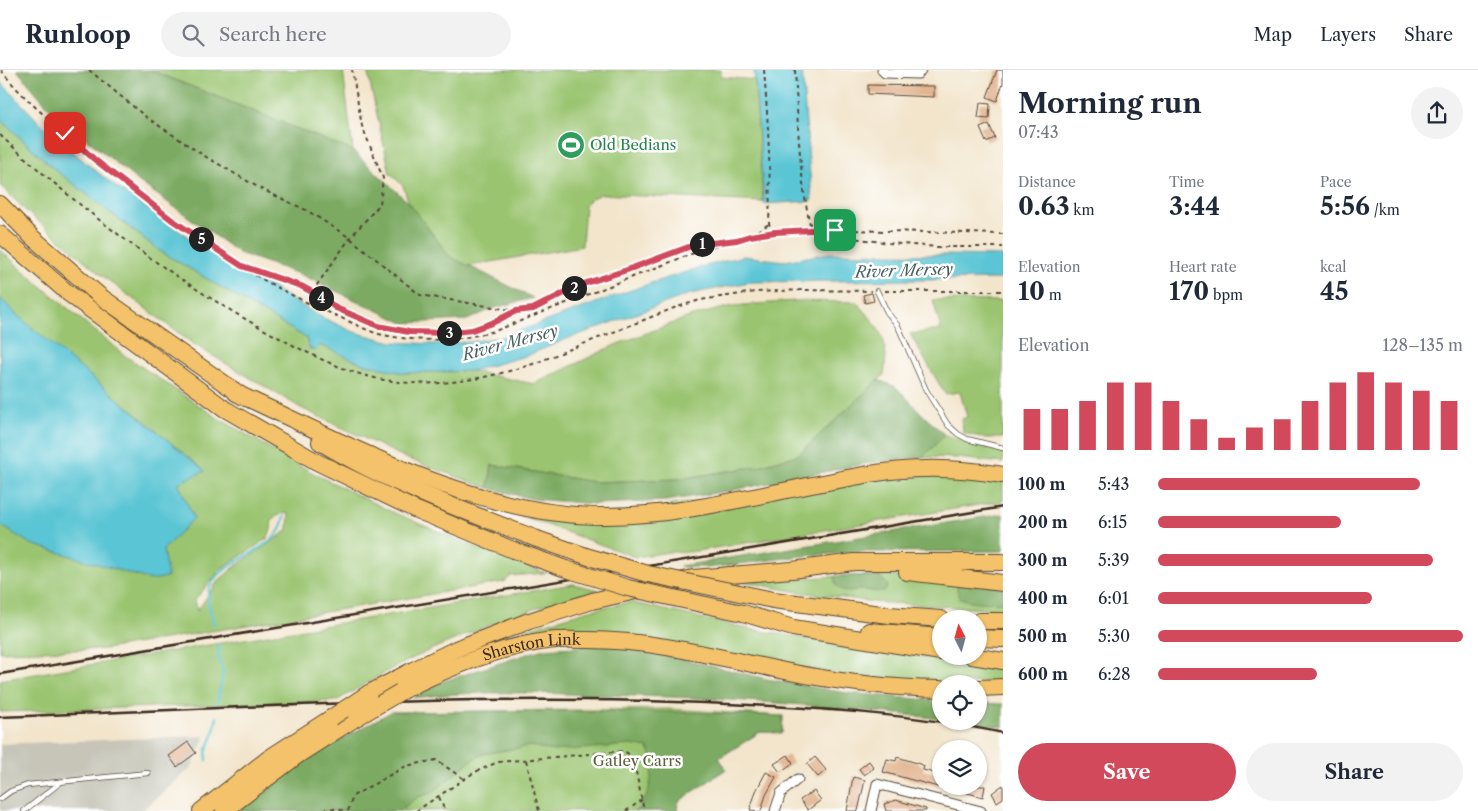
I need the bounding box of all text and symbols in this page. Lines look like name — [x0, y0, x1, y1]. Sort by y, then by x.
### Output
search box — [161, 12, 511, 57]
text: Runloop — [25, 20, 131, 49]
icon: search — [179, 21, 207, 49]
text: Search here — [219, 23, 327, 46]
text: Map — [1254, 24, 1292, 46]
text: Layers — [1320, 24, 1376, 46]
text: Share — [1404, 24, 1453, 46]
text: Morning run — [1018, 86, 1202, 120]
button: share — [1411, 87, 1463, 139]
pin — [44, 112, 86, 154]
icon: check — [51, 119, 79, 147]
text: 07:43 — [1018, 122, 1059, 142]
sports icon: Old Bedians — [556, 130, 586, 160]
place label: Old Bedians — [590, 135, 676, 154]
text: Distance — [1018, 173, 1076, 191]
text: Time — [1169, 173, 1204, 191]
text: Pace — [1320, 173, 1352, 191]
text: 0.63 — [1018, 191, 1070, 222]
text: 3:44 — [1169, 191, 1220, 222]
text: 5:56 — [1320, 191, 1370, 222]
text: km — [1070, 201, 1094, 219]
text: /km — [1370, 201, 1400, 219]
pin — [814, 209, 856, 251]
icon: arrive — [821, 216, 849, 244]
pin: 5 — [188, 226, 214, 252]
text: 5 — [198, 230, 205, 248]
pin: 1 — [690, 232, 714, 256]
text: 1 — [699, 235, 706, 253]
water label: River Mersey — [853, 258, 953, 282]
text: Elevation — [1018, 258, 1081, 276]
text: Heart rate — [1169, 258, 1236, 276]
text: kcal — [1320, 258, 1346, 276]
pin: 2 — [562, 276, 586, 300]
text: 10 — [1018, 276, 1045, 307]
text: 170 — [1169, 276, 1209, 307]
text: 45 — [1320, 276, 1349, 307]
text: 2 — [570, 279, 579, 297]
pin: 4 — [308, 286, 334, 310]
text: m — [1045, 286, 1062, 304]
text: bpm — [1209, 286, 1243, 304]
text: 4 — [317, 289, 326, 307]
pin: 3 — [436, 320, 462, 346]
water label: River Mersey — [458, 320, 560, 365]
text: 3 — [446, 324, 453, 342]
text: Elevation — [1018, 335, 1089, 355]
text: 128–135 m — [1382, 335, 1463, 355]
text: 100 m — [1018, 474, 1065, 494]
text: 5:43 — [1098, 474, 1129, 494]
text: 200 m — [1018, 512, 1068, 532]
text: 6:15 — [1098, 512, 1127, 532]
text: 300 m — [1018, 550, 1067, 570]
text: 5:39 — [1098, 550, 1129, 570]
text: 400 m — [1018, 588, 1068, 608]
text: 6:01 — [1098, 588, 1129, 608]
north arrow — [932, 610, 988, 665]
map controls — [932, 610, 987, 795]
text: 500 m — [1018, 626, 1067, 646]
text: 5:30 — [1098, 626, 1130, 646]
street label: Sharston Link — [480, 630, 582, 665]
text: 600 m — [1018, 664, 1068, 684]
text: 6:28 — [1098, 664, 1131, 684]
button: locate — [932, 675, 987, 730]
button: layers — [932, 740, 987, 795]
button: Save — [1018, 743, 1236, 801]
button: Share — [1246, 743, 1463, 801]
park label: Gatley Carrs — [593, 751, 681, 770]

